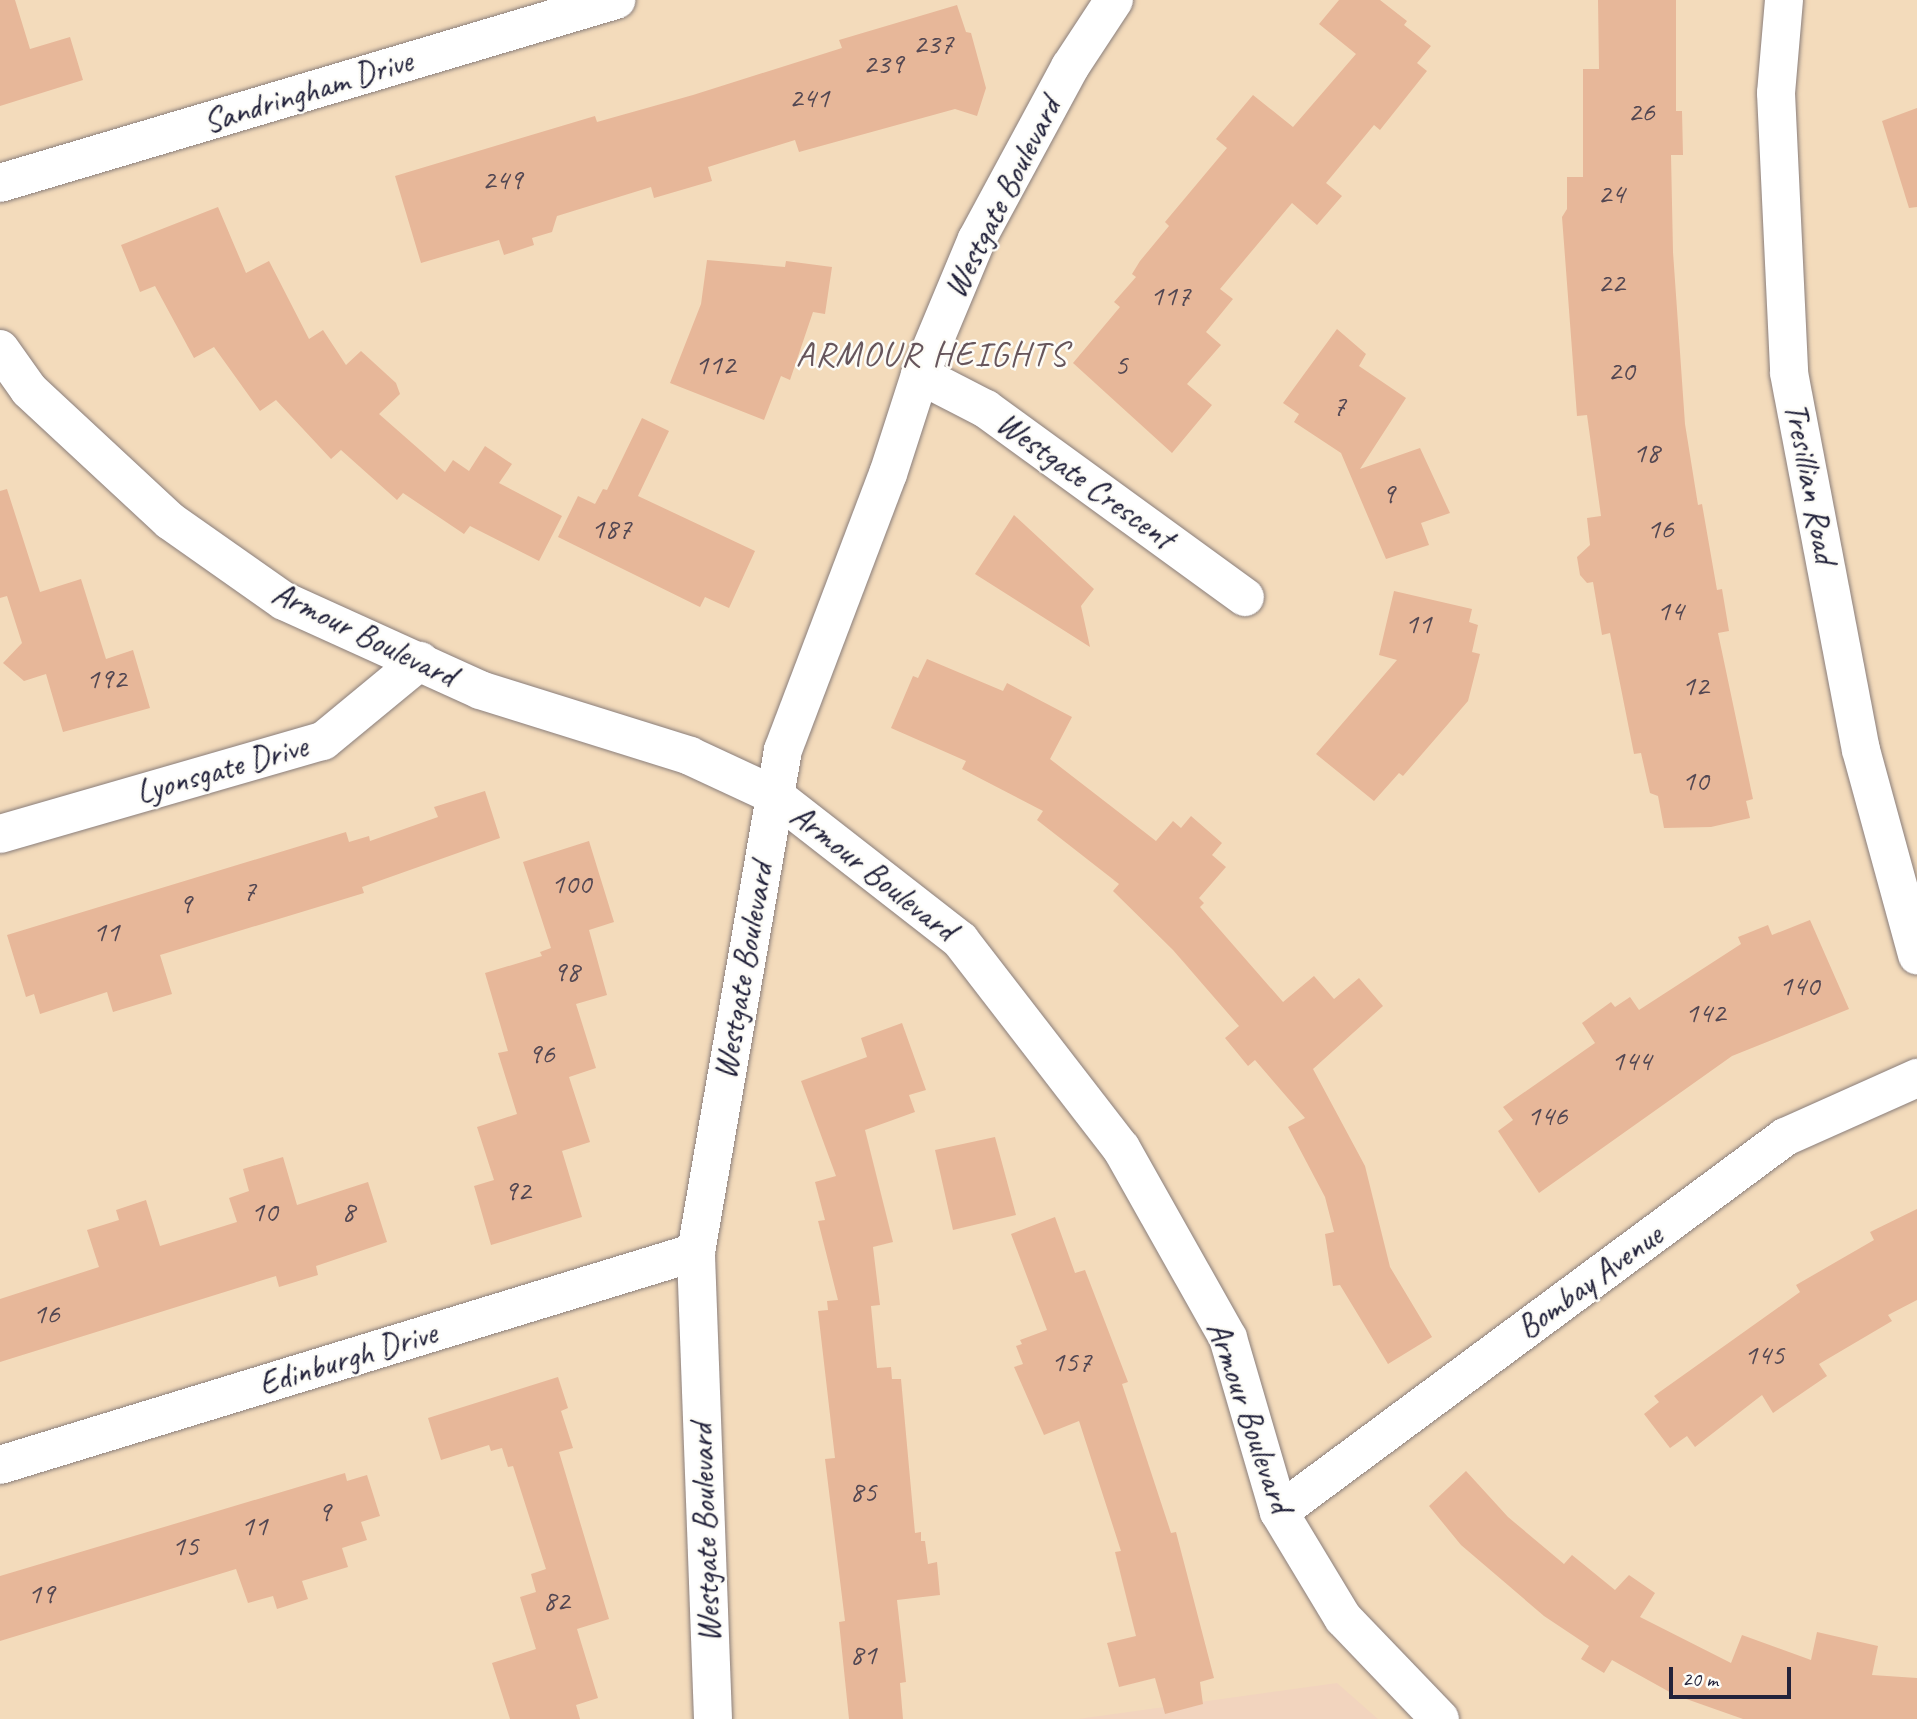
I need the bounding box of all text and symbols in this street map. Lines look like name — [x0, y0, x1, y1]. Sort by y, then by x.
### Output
house number: 237 — [913, 25, 953, 61]
street label: Sandringham Drive — [199, 41, 417, 143]
house number: 239 — [863, 45, 903, 81]
house number: 241 — [789, 79, 829, 115]
street label: Westgate Boulevard — [936, 91, 1070, 305]
house number: 26 — [1628, 93, 1654, 129]
house number: 249 — [482, 161, 522, 197]
house number: 24 — [1598, 175, 1624, 211]
house number: 22 — [1598, 264, 1624, 300]
house number: 117 — [1150, 277, 1190, 313]
district label: ARMOUR HEIGHTS — [798, 333, 1066, 375]
house number: 112 — [695, 346, 735, 382]
house number: 5 — [1114, 346, 1128, 382]
house number: 20 — [1608, 352, 1634, 388]
house number: 7 — [1332, 387, 1346, 423]
street label: Tresillian Road — [1775, 400, 1845, 566]
street label: Westgate Crescent — [988, 403, 1182, 559]
house number: 18 — [1633, 434, 1659, 470]
house number: 9 — [1381, 475, 1395, 511]
house number: 187 — [591, 510, 631, 546]
house number: 16 — [1647, 510, 1673, 546]
street label: Armour Boulevard — [266, 573, 462, 697]
house number: 14 — [1657, 592, 1683, 628]
house number: 11 — [1405, 605, 1431, 641]
house number: 192 — [86, 660, 126, 696]
house number: 12 — [1682, 667, 1708, 703]
street label: Lyonsgate Drive — [132, 727, 312, 813]
house number: 10 — [1682, 762, 1708, 798]
street label: Armour Boulevard — [782, 796, 964, 950]
street label: Westgate Boulevard — [705, 860, 783, 1082]
house number: 100 — [551, 865, 591, 901]
house number: 7 — [242, 872, 256, 908]
house number: 9 — [178, 885, 192, 921]
house number: 11 — [93, 913, 119, 949]
house number: 98 — [553, 953, 579, 989]
house number: 140 — [1779, 967, 1819, 1003]
house number: 142 — [1685, 994, 1725, 1030]
house number: 96 — [528, 1035, 554, 1071]
house number: 144 — [1611, 1042, 1651, 1078]
house number: 146 — [1527, 1097, 1567, 1133]
house number: 92 — [504, 1172, 530, 1208]
house number: 10 — [251, 1193, 277, 1229]
house number: 8 — [341, 1193, 355, 1229]
street label: Bombay Avenue — [1510, 1216, 1670, 1348]
house number: 16 — [33, 1295, 59, 1331]
street label: Edinburgh Drive — [254, 1313, 442, 1405]
street label: Armour Boulevard — [1198, 1316, 1300, 1518]
house number: 145 — [1744, 1336, 1784, 1372]
house number: 157 — [1051, 1343, 1091, 1379]
street label: Westgate Boulevard — [682, 1423, 730, 1643]
house number: 85 — [850, 1473, 876, 1509]
house number: 9 — [317, 1493, 331, 1529]
house number: 11 — [241, 1507, 267, 1543]
house number: 15 — [172, 1527, 198, 1563]
house number: 19 — [28, 1575, 54, 1611]
house number: 82 — [543, 1582, 569, 1618]
house number: 81 — [850, 1636, 876, 1672]
scale bar — [1672, 1652, 1794, 1696]
text: 20 m — [1682, 1666, 1718, 1692]

